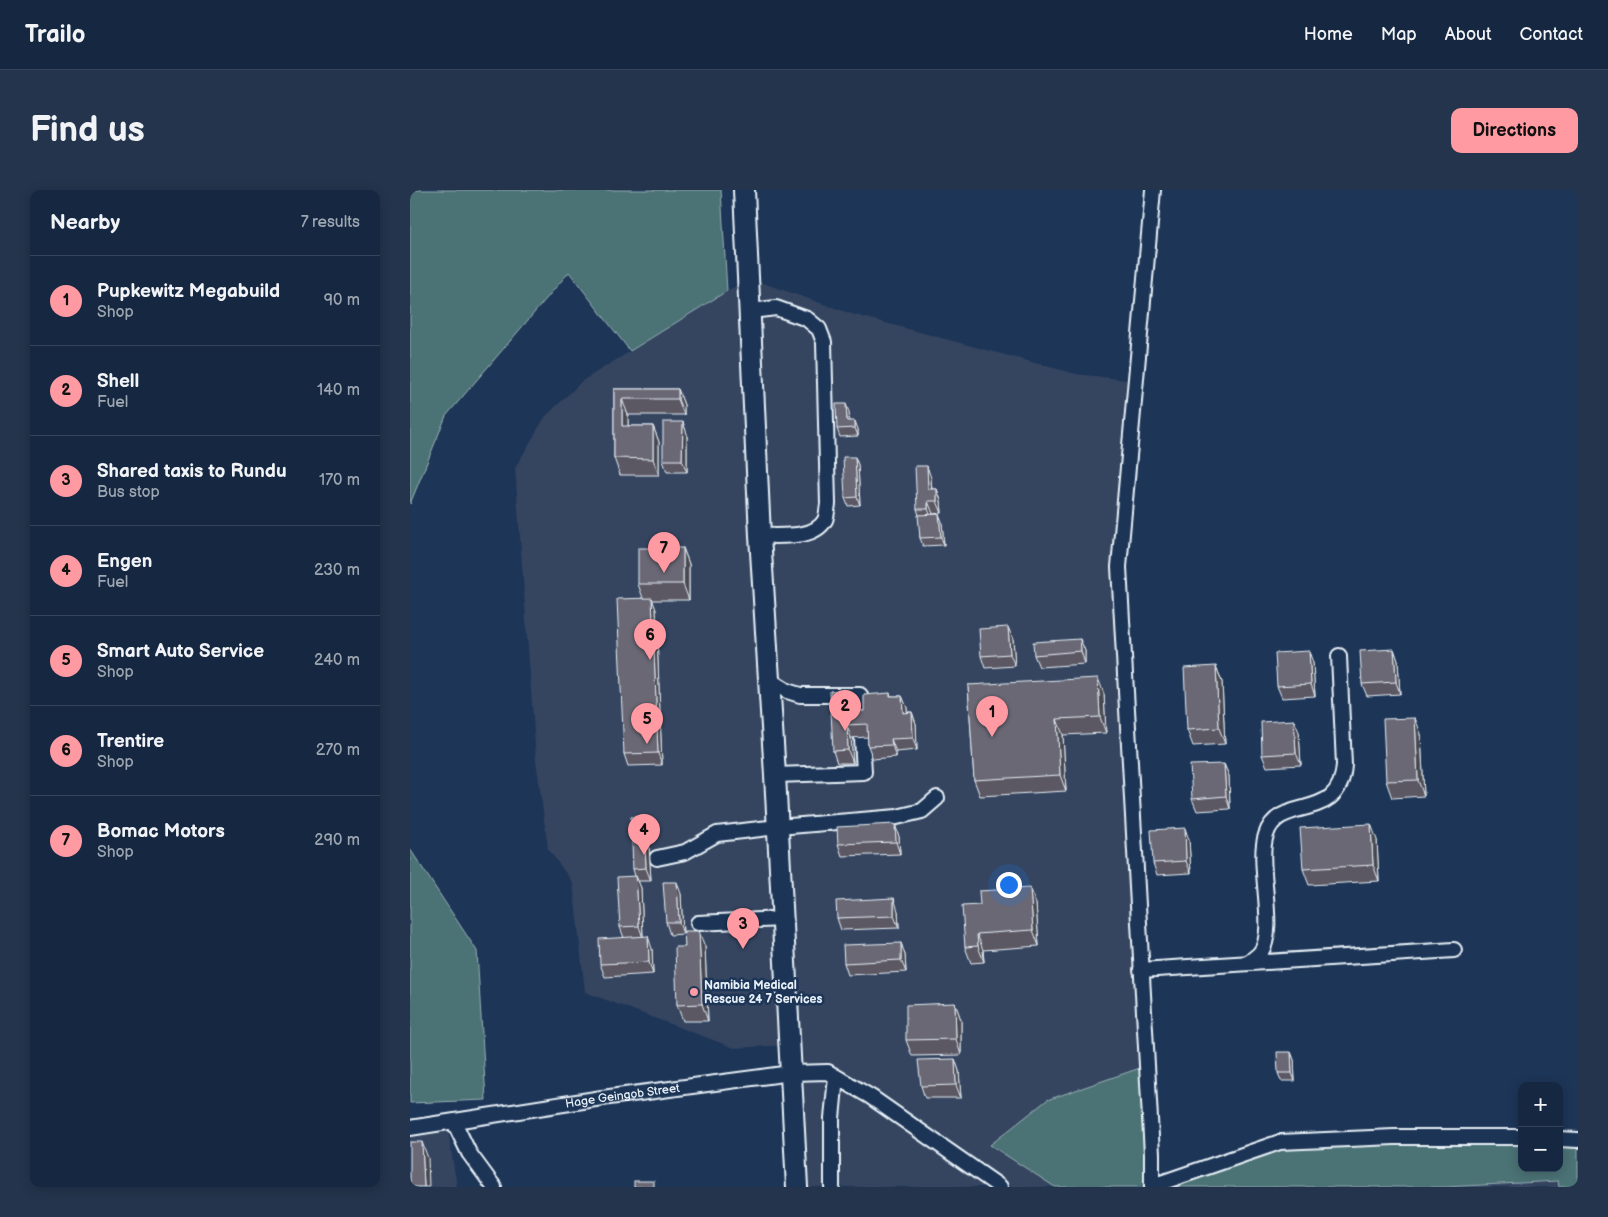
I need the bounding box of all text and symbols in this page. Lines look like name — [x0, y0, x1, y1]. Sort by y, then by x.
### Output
text: Trailo — [25, 20, 85, 49]
text: Home — [1304, 24, 1353, 45]
text: Map — [1381, 24, 1417, 45]
text: About — [1445, 24, 1492, 45]
text: Contact — [1520, 24, 1583, 45]
button: Directions — [1451, 108, 1578, 153]
text: Find us — [30, 109, 145, 152]
text: Nearby — [50, 210, 120, 235]
text: 7 results — [301, 213, 360, 232]
text: Pupkewitz Megabuild — [97, 280, 280, 303]
text: 1 — [63, 291, 69, 310]
text: 90 m — [324, 291, 360, 310]
text: Shop — [97, 303, 134, 322]
text: Shell — [97, 370, 139, 393]
text: 2 — [61, 381, 71, 400]
text: 140 m — [317, 381, 360, 400]
text: Fuel — [97, 393, 128, 412]
text: Shared taxis to Rundu — [97, 460, 287, 483]
text: 3 — [61, 471, 71, 490]
text: 170 m — [319, 471, 360, 490]
text: Bus stop — [97, 483, 160, 502]
pin: 7 — [648, 532, 680, 573]
text: Engen — [97, 550, 152, 573]
text: 4 — [61, 561, 71, 580]
text: 230 m — [314, 561, 360, 580]
text: Fuel — [97, 573, 128, 592]
pin: 6 — [634, 619, 666, 660]
text: Smart Auto Service — [97, 640, 264, 663]
text: 5 — [61, 651, 71, 670]
text: 240 m — [314, 651, 360, 670]
text: Shop — [97, 663, 134, 682]
pin: 2 — [829, 690, 861, 731]
pin: 1 — [976, 696, 1008, 737]
pin: 5 — [631, 703, 663, 744]
text: Trentire — [97, 730, 164, 753]
text: 6 — [61, 741, 71, 760]
text: 270 m — [316, 741, 360, 760]
text: Shop — [97, 753, 134, 772]
pin: 4 — [628, 814, 660, 855]
text: Bomac Motors — [97, 820, 225, 843]
text: 7 — [62, 831, 70, 850]
text: 290 m — [314, 831, 360, 850]
text: Shop — [97, 843, 134, 862]
your location — [996, 872, 1022, 898]
pin: 3 — [727, 908, 759, 949]
place label: Namibia Medical Rescue 24 7 Services — [704, 978, 822, 1007]
marker: Namibia Medical Rescue 24 7 Services — [688, 986, 700, 998]
street label: Hage Geingob Street — [564, 1080, 681, 1111]
map controls — [1518, 1082, 1563, 1172]
button: + — [1518, 1082, 1563, 1127]
button: − — [1518, 1127, 1563, 1172]

